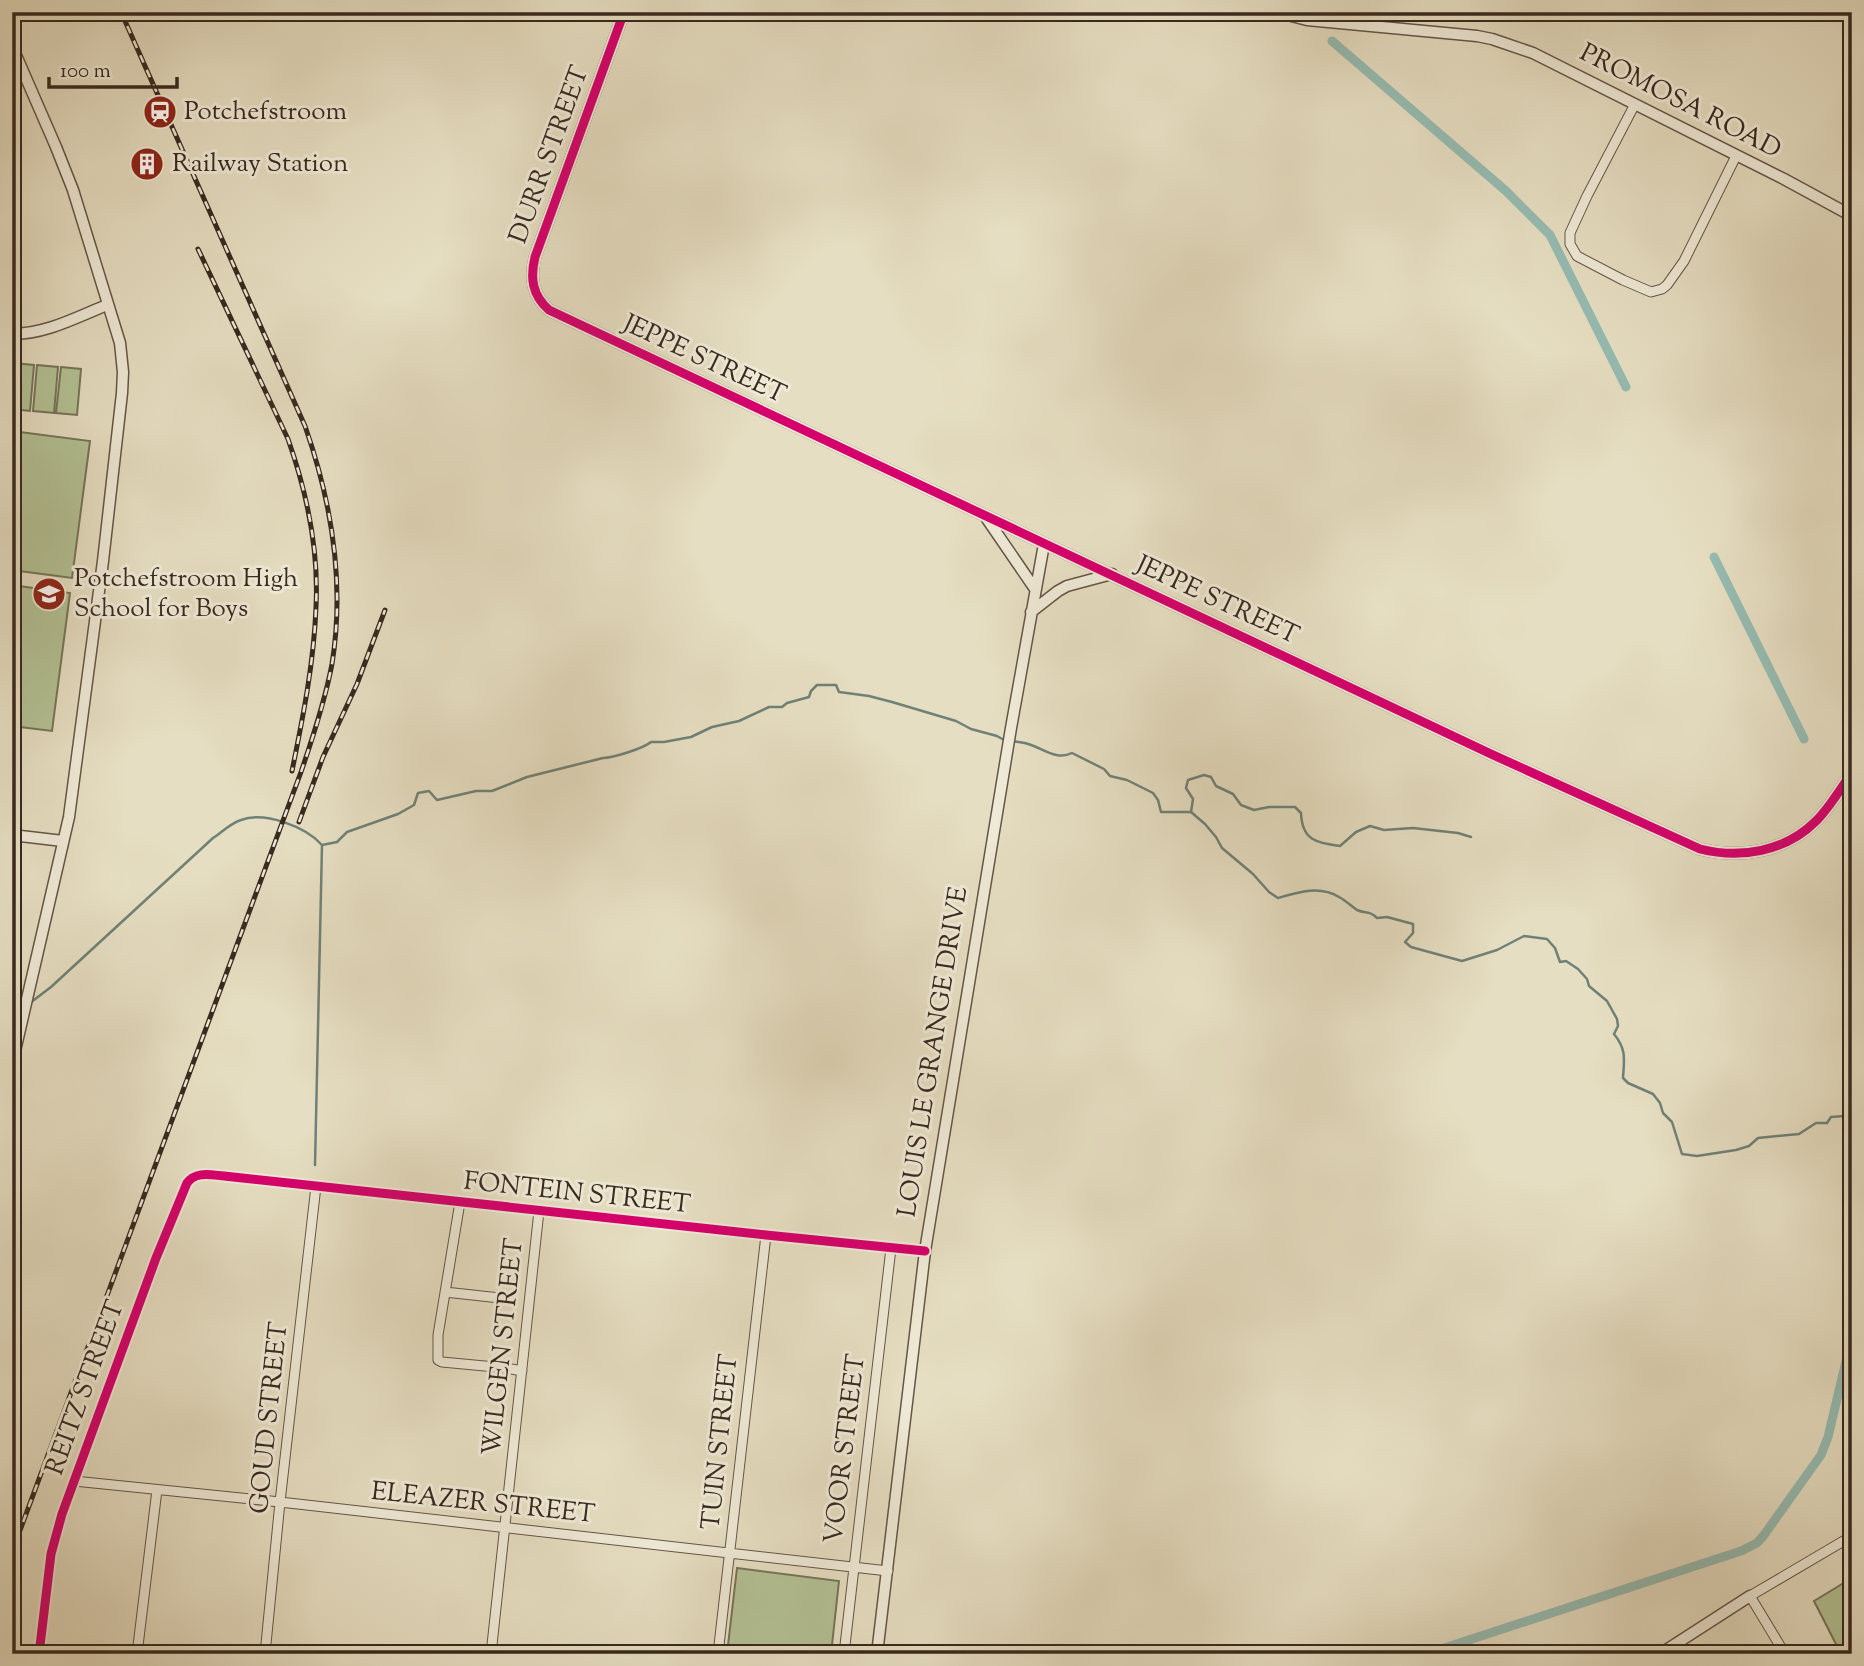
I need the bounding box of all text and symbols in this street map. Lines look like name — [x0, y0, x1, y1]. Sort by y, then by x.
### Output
street label: PROMOSA ROAD — [1573, 35, 1787, 169]
scale bar — [49, 46, 177, 90]
text: 100 m — [60, 57, 111, 87]
street label: DURR STREET — [501, 61, 599, 249]
station icon: Potchefstroom — [141, 93, 179, 131]
place label: Potchefstroom — [184, 94, 347, 131]
building icon: Railway Station — [128, 145, 166, 183]
place label: Railway Station — [172, 146, 348, 183]
street label: JEPPE STREET — [615, 305, 792, 414]
street label: JEPPE STREET — [1128, 546, 1305, 655]
place label: Potchefstroom High School for Boys — [74, 561, 298, 628]
school or university icon: Potchefstroom High School for Boys — [30, 575, 68, 613]
street label: LOUIS LE GRANGE DRIVE — [890, 884, 978, 1220]
street label: FONTEIN STREET — [462, 1164, 692, 1224]
street label: WILGEN STREET — [474, 1236, 534, 1458]
street label: REITZ STREET — [37, 1295, 135, 1481]
street label: GOUD STREET — [242, 1320, 298, 1516]
street label: TUIN STREET — [693, 1352, 749, 1532]
street label: VOOR STREET — [816, 1352, 876, 1546]
street label: ELEAZER STREET — [369, 1474, 597, 1534]

